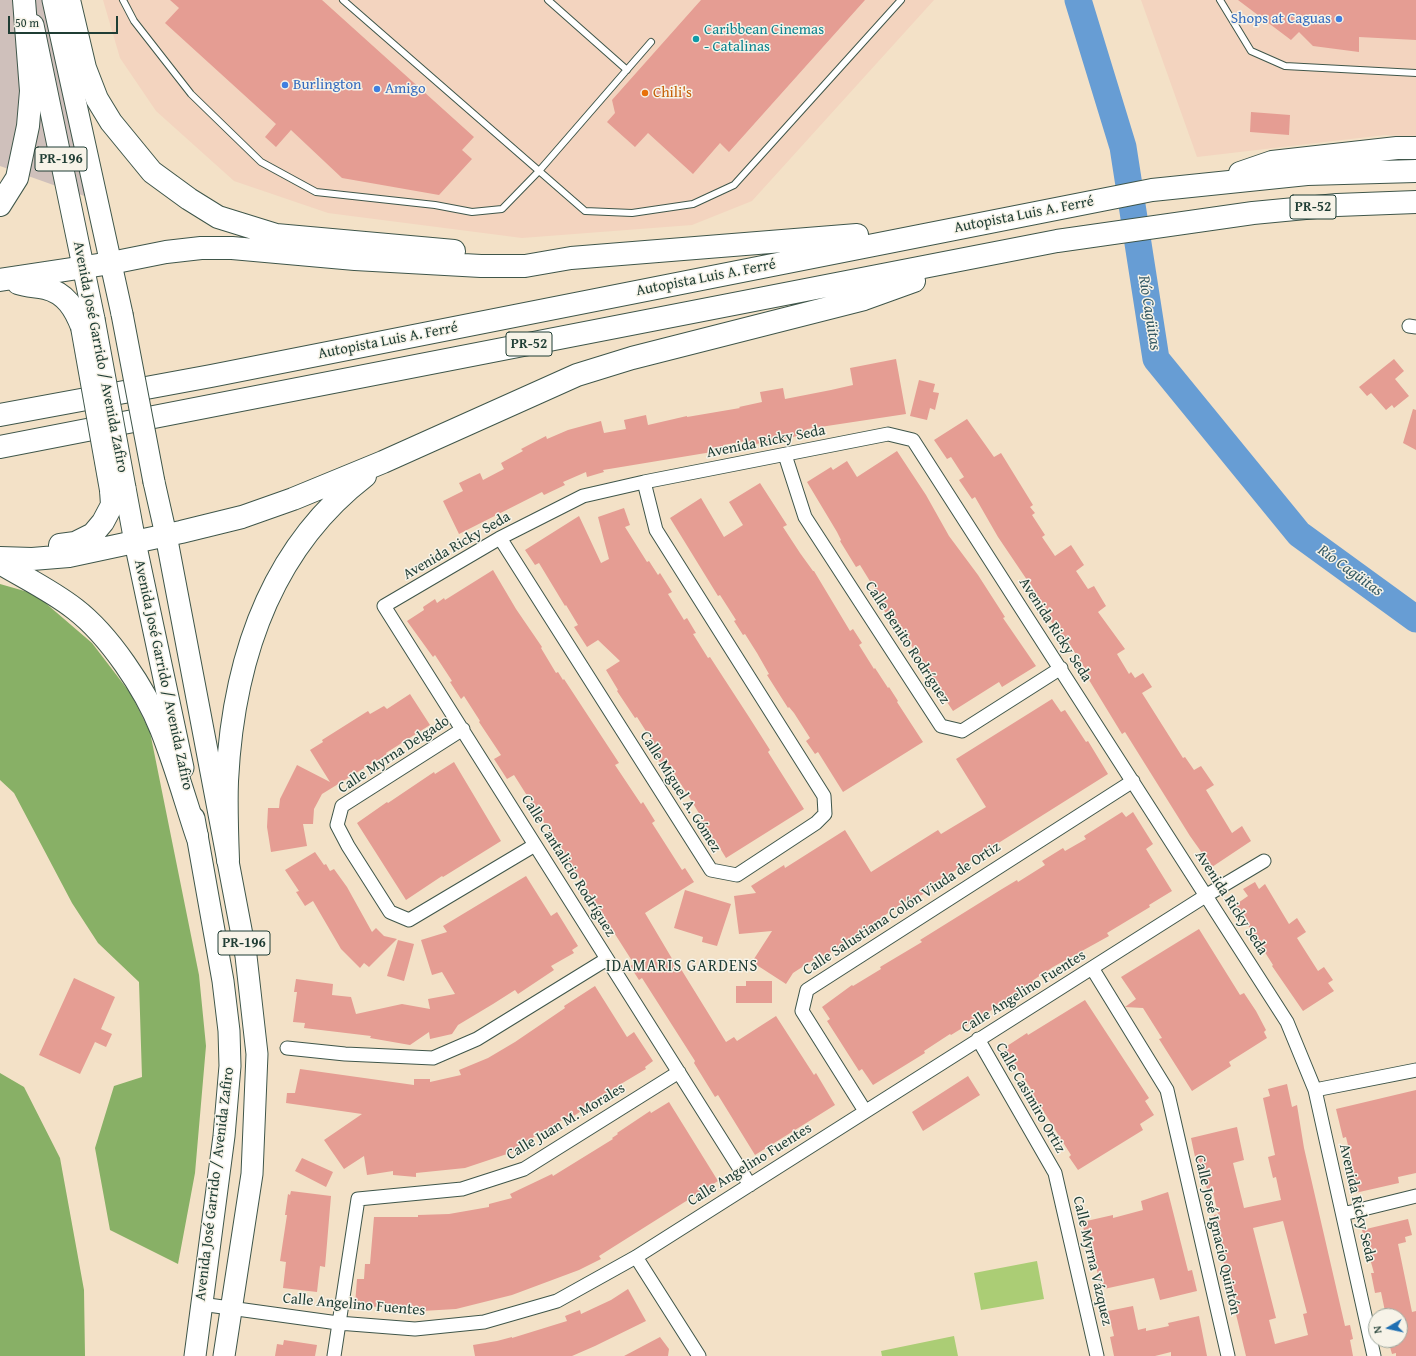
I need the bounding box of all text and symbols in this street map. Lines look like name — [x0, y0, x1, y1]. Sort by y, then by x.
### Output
scale bar — [10, 8, 120, 34]
place label: Shops at Caguas — [1231, 10, 1331, 28]
text: 50 m — [15, 14, 39, 31]
marker: Shops at Caguas — [1334, 14, 1344, 24]
place label: Caribbean Cinemas - Catalinas — [704, 21, 824, 56]
marker: Caribbean Cinemas - Catalinas — [691, 34, 701, 44]
place label: Burlington — [293, 76, 361, 94]
marker: Burlington — [280, 80, 290, 90]
place label: Amigo — [385, 80, 426, 98]
marker: Amigo — [372, 84, 382, 94]
place label: Chili's — [653, 84, 692, 102]
marker: Chili's — [640, 88, 650, 98]
road number: PR-196 — [35, 147, 87, 171]
street label: Autopista Luis A. Ferré — [952, 193, 1096, 237]
road number: PR-52 — [1290, 195, 1336, 219]
street label: Avenida José Garrido / Avenida Zafiro — [69, 240, 131, 474]
street label: Autopista Luis A. Ferré — [634, 256, 778, 300]
water label: Río Cagüitas — [1134, 274, 1164, 352]
street label: Autopista Luis A. Ferré — [316, 319, 460, 363]
road number: PR-52 — [506, 332, 552, 356]
street label: Avenida Ricky Seda — [705, 422, 827, 462]
street label: Avenida Ricky Seda — [400, 508, 514, 584]
water label: Río Cagüitas — [1314, 541, 1386, 601]
street label: Avenida José Garrido / Avenida Zafiro — [130, 558, 196, 792]
street label: Avenida Ricky Seda — [1015, 574, 1095, 686]
street label: Calle Benito Rodríguez — [861, 578, 953, 708]
street label: Calle Myrna Delgado — [335, 712, 453, 798]
street label: Calle Miguel A. Gómez — [636, 728, 724, 856]
street label: Calle Cantalicio Rodríguez — [517, 792, 619, 940]
street label: Calle Salustiana Colón Viuda de Ortiz — [800, 838, 1004, 980]
street label: Avenida Ricky Seda — [1191, 847, 1271, 959]
road number: PR-196 — [218, 931, 270, 955]
street label: Calle Angelino Fuentes — [959, 946, 1089, 1038]
district label: IDAMARIS GARDENS — [606, 957, 758, 977]
street label: Calle Casimiro Ortiz — [991, 1040, 1069, 1156]
street label: Avenida José Garrido / Avenida Zafiro — [192, 1066, 238, 1302]
street label: Calle Juan M. Morales — [503, 1079, 629, 1165]
street label: Calle Angelino Fuentes — [685, 1119, 815, 1211]
street label: Avenida Ricky Seda — [1335, 1142, 1379, 1264]
street label: Calle José Ignacio Quintón — [1190, 1153, 1244, 1317]
street label: Calle Myrna Vázquez — [1068, 1195, 1116, 1327]
street label: Calle Angelino Fuentes — [282, 1290, 426, 1320]
north arrow — [1368, 1308, 1408, 1348]
text: N — [1369, 1325, 1386, 1335]

